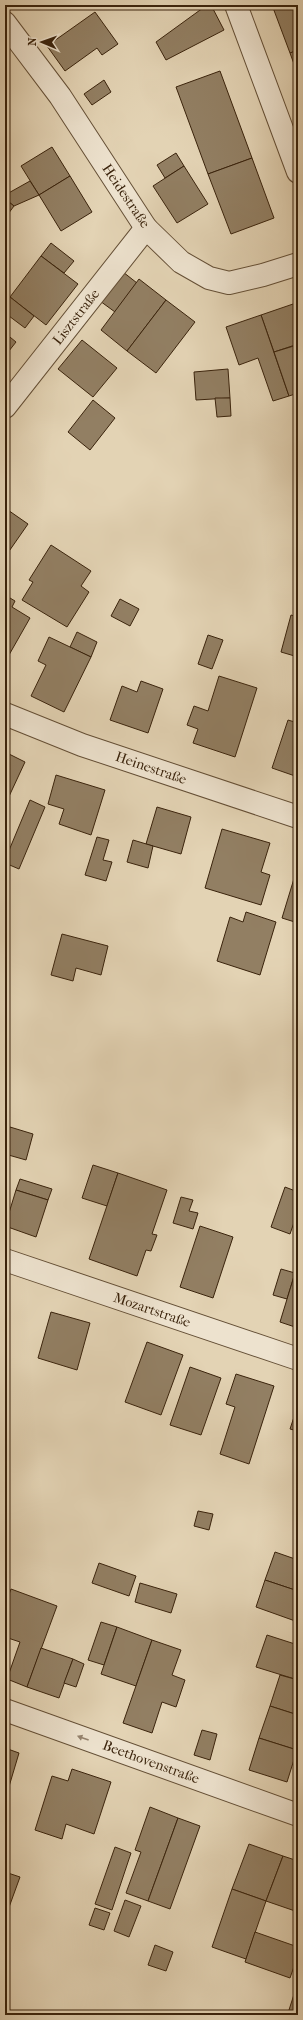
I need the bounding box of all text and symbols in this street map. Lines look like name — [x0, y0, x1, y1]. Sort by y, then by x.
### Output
north arrow — [22, 22, 62, 62]
text: N — [26, 37, 39, 46]
street label: Heidestraße — [98, 161, 154, 231]
street label: Lisztstraße — [49, 286, 103, 348]
street label: Heinestraße — [113, 748, 189, 788]
street label: Mozartstraße — [111, 1289, 193, 1331]
one-way arrow — [77, 1734, 89, 1740]
street label: Beethovenstraße — [100, 1737, 202, 1787]

